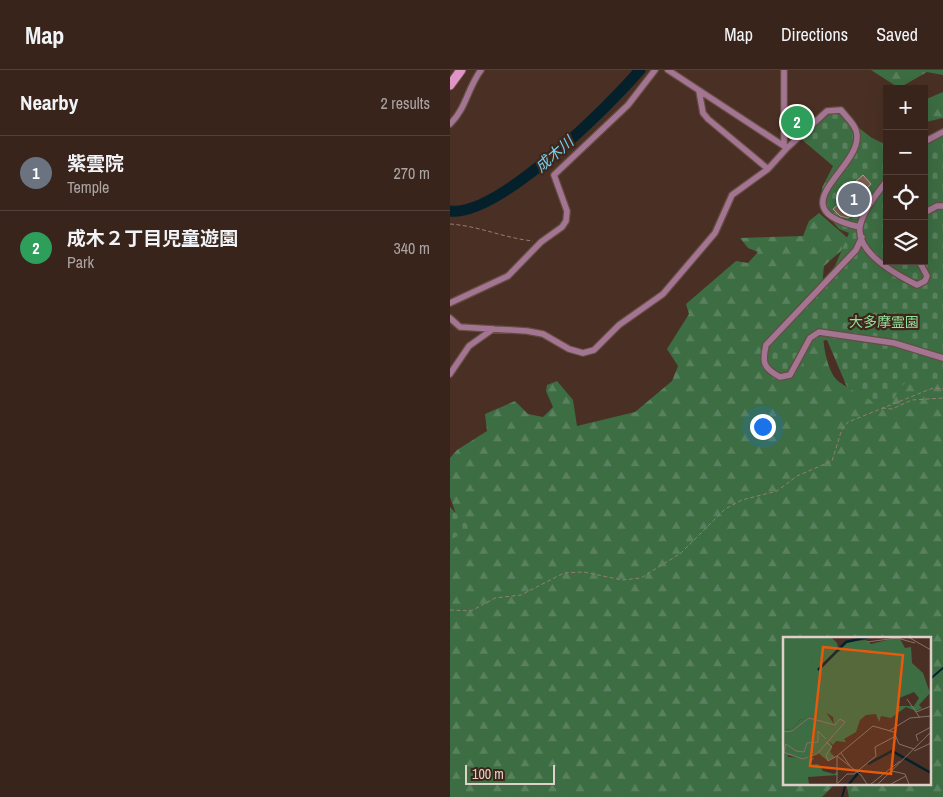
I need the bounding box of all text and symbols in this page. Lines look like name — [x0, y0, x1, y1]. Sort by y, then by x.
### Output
text: Map — [25, 19, 64, 51]
text: Map — [724, 22, 753, 47]
text: Directions — [781, 22, 848, 47]
text: Saved — [876, 22, 918, 47]
map controls — [883, 85, 928, 265]
button: + — [883, 85, 928, 130]
text: Nearby — [20, 88, 78, 117]
text: 2 results — [380, 92, 430, 114]
pin: 2 — [781, 103, 813, 141]
water label: 成木川 — [530, 130, 579, 177]
button: − — [883, 130, 928, 175]
text: 紫雲院 — [67, 150, 124, 176]
text: 1 — [32, 162, 40, 184]
text: 270 m — [394, 162, 430, 184]
button: locate — [883, 175, 928, 220]
text: Temple — [67, 176, 109, 198]
pin: 1 — [838, 180, 870, 218]
button: layers — [883, 220, 928, 265]
text: 成木２丁目児童遊園 — [67, 225, 238, 251]
text: 2 — [32, 237, 40, 259]
text: 340 m — [394, 237, 430, 259]
text: Park — [67, 251, 94, 273]
park label: 大多摩霊園 — [849, 313, 919, 331]
your location — [750, 414, 776, 440]
inset map — [783, 637, 930, 784]
scale bar — [465, 762, 555, 785]
text: 100 m — [472, 765, 504, 783]

